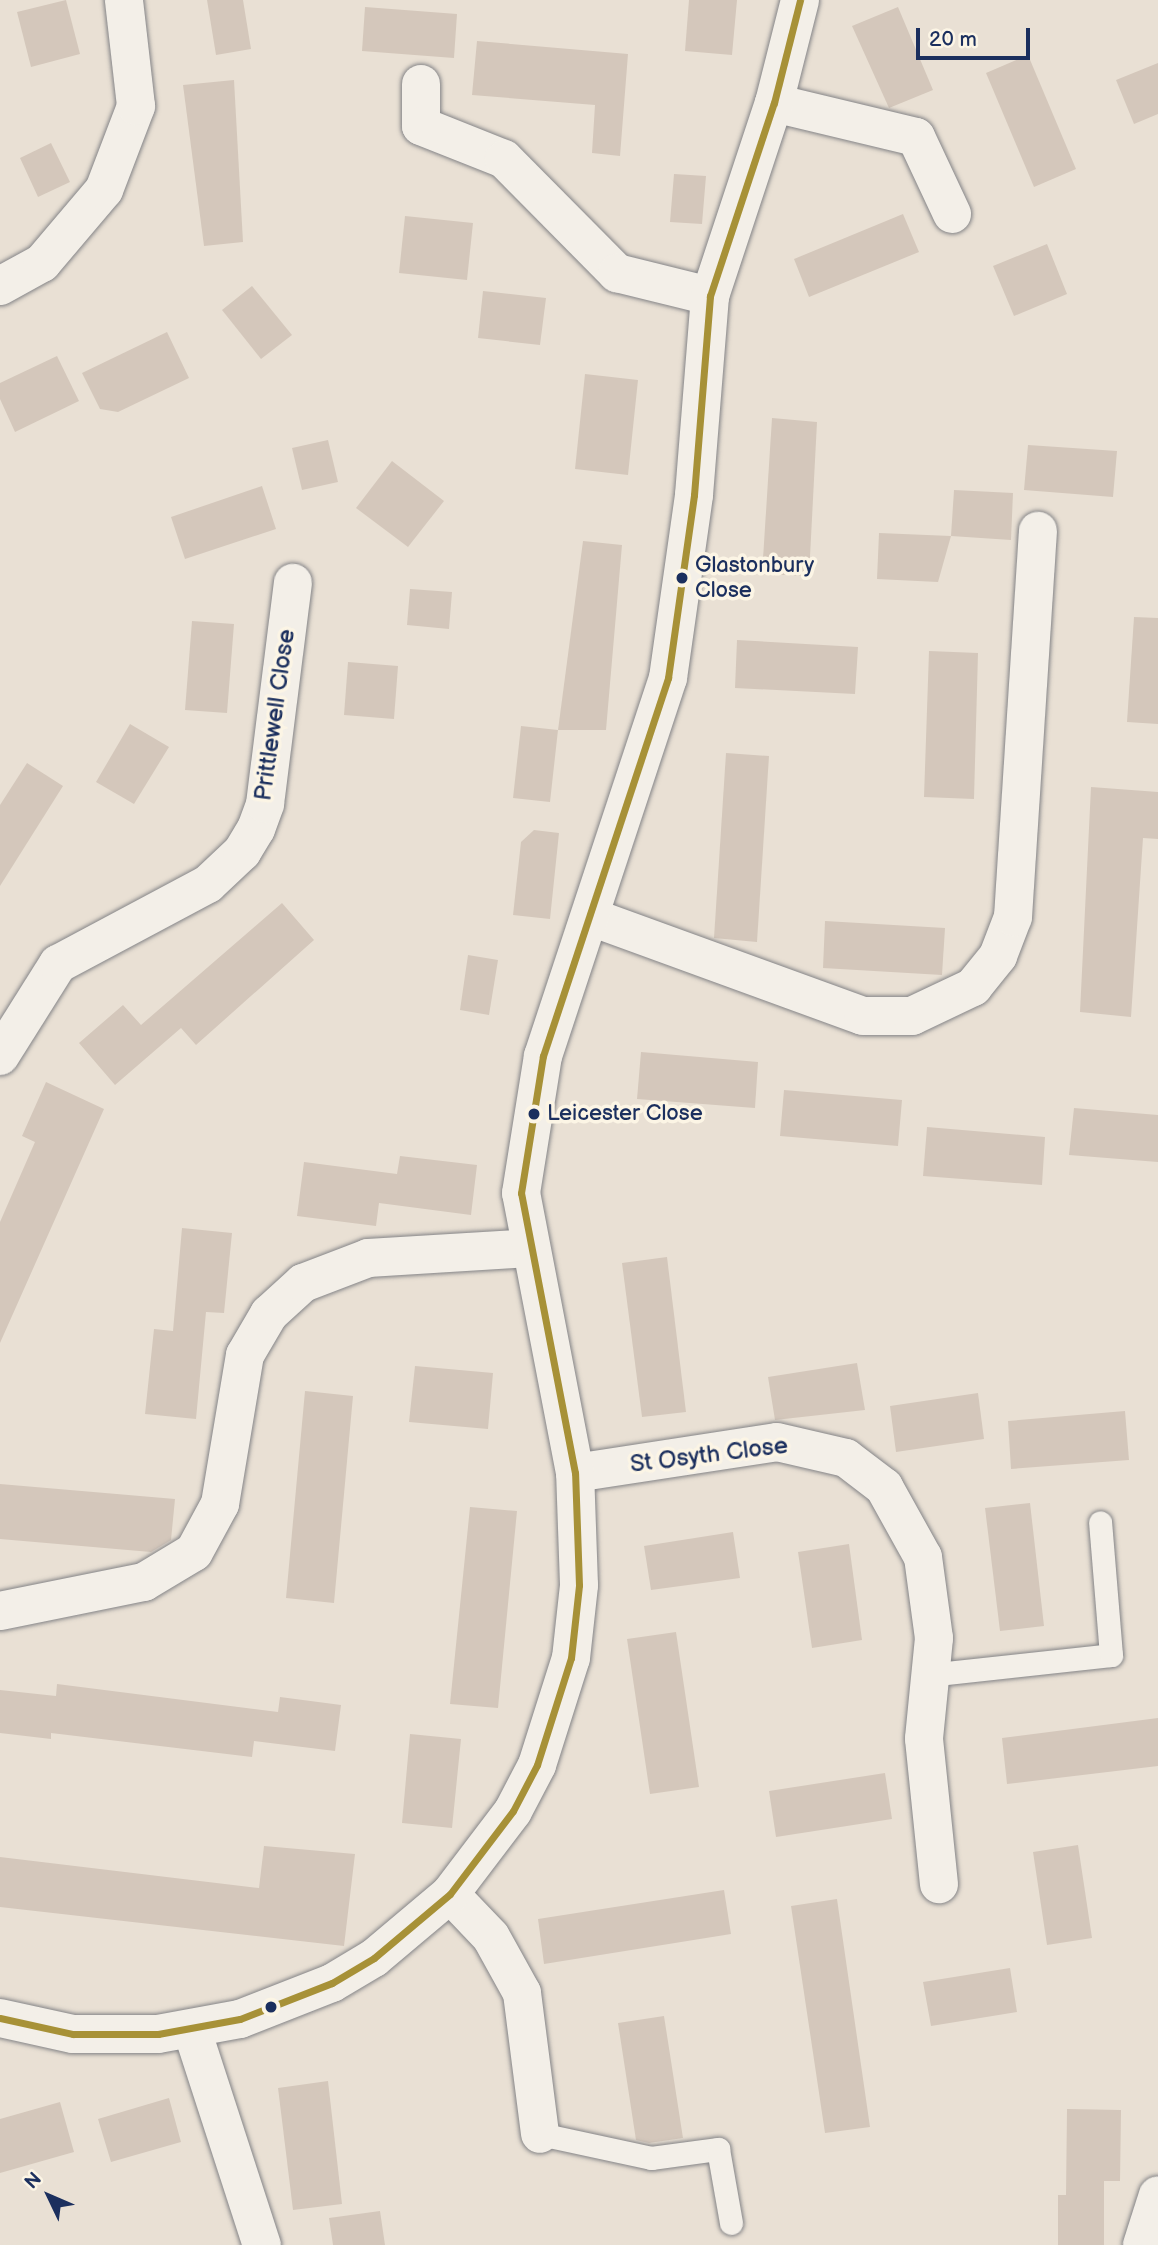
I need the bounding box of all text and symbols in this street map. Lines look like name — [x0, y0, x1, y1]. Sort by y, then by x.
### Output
scale bar — [920, 14, 1034, 58]
text: 20 m — [929, 27, 977, 52]
place label: Glastonbury Close — [695, 552, 814, 604]
marker: Glastonbury Close — [675, 571, 689, 585]
street label: Prittlewell Close — [249, 627, 301, 803]
place label: Leicester Close — [547, 1101, 703, 1127]
marker: Leicester Close — [527, 1107, 541, 1121]
street label: St Osyth Close — [628, 1431, 790, 1479]
unlabelled marker — [264, 2000, 278, 2014]
north arrow — [14, 2161, 84, 2231]
text: N — [20, 2168, 47, 2194]

